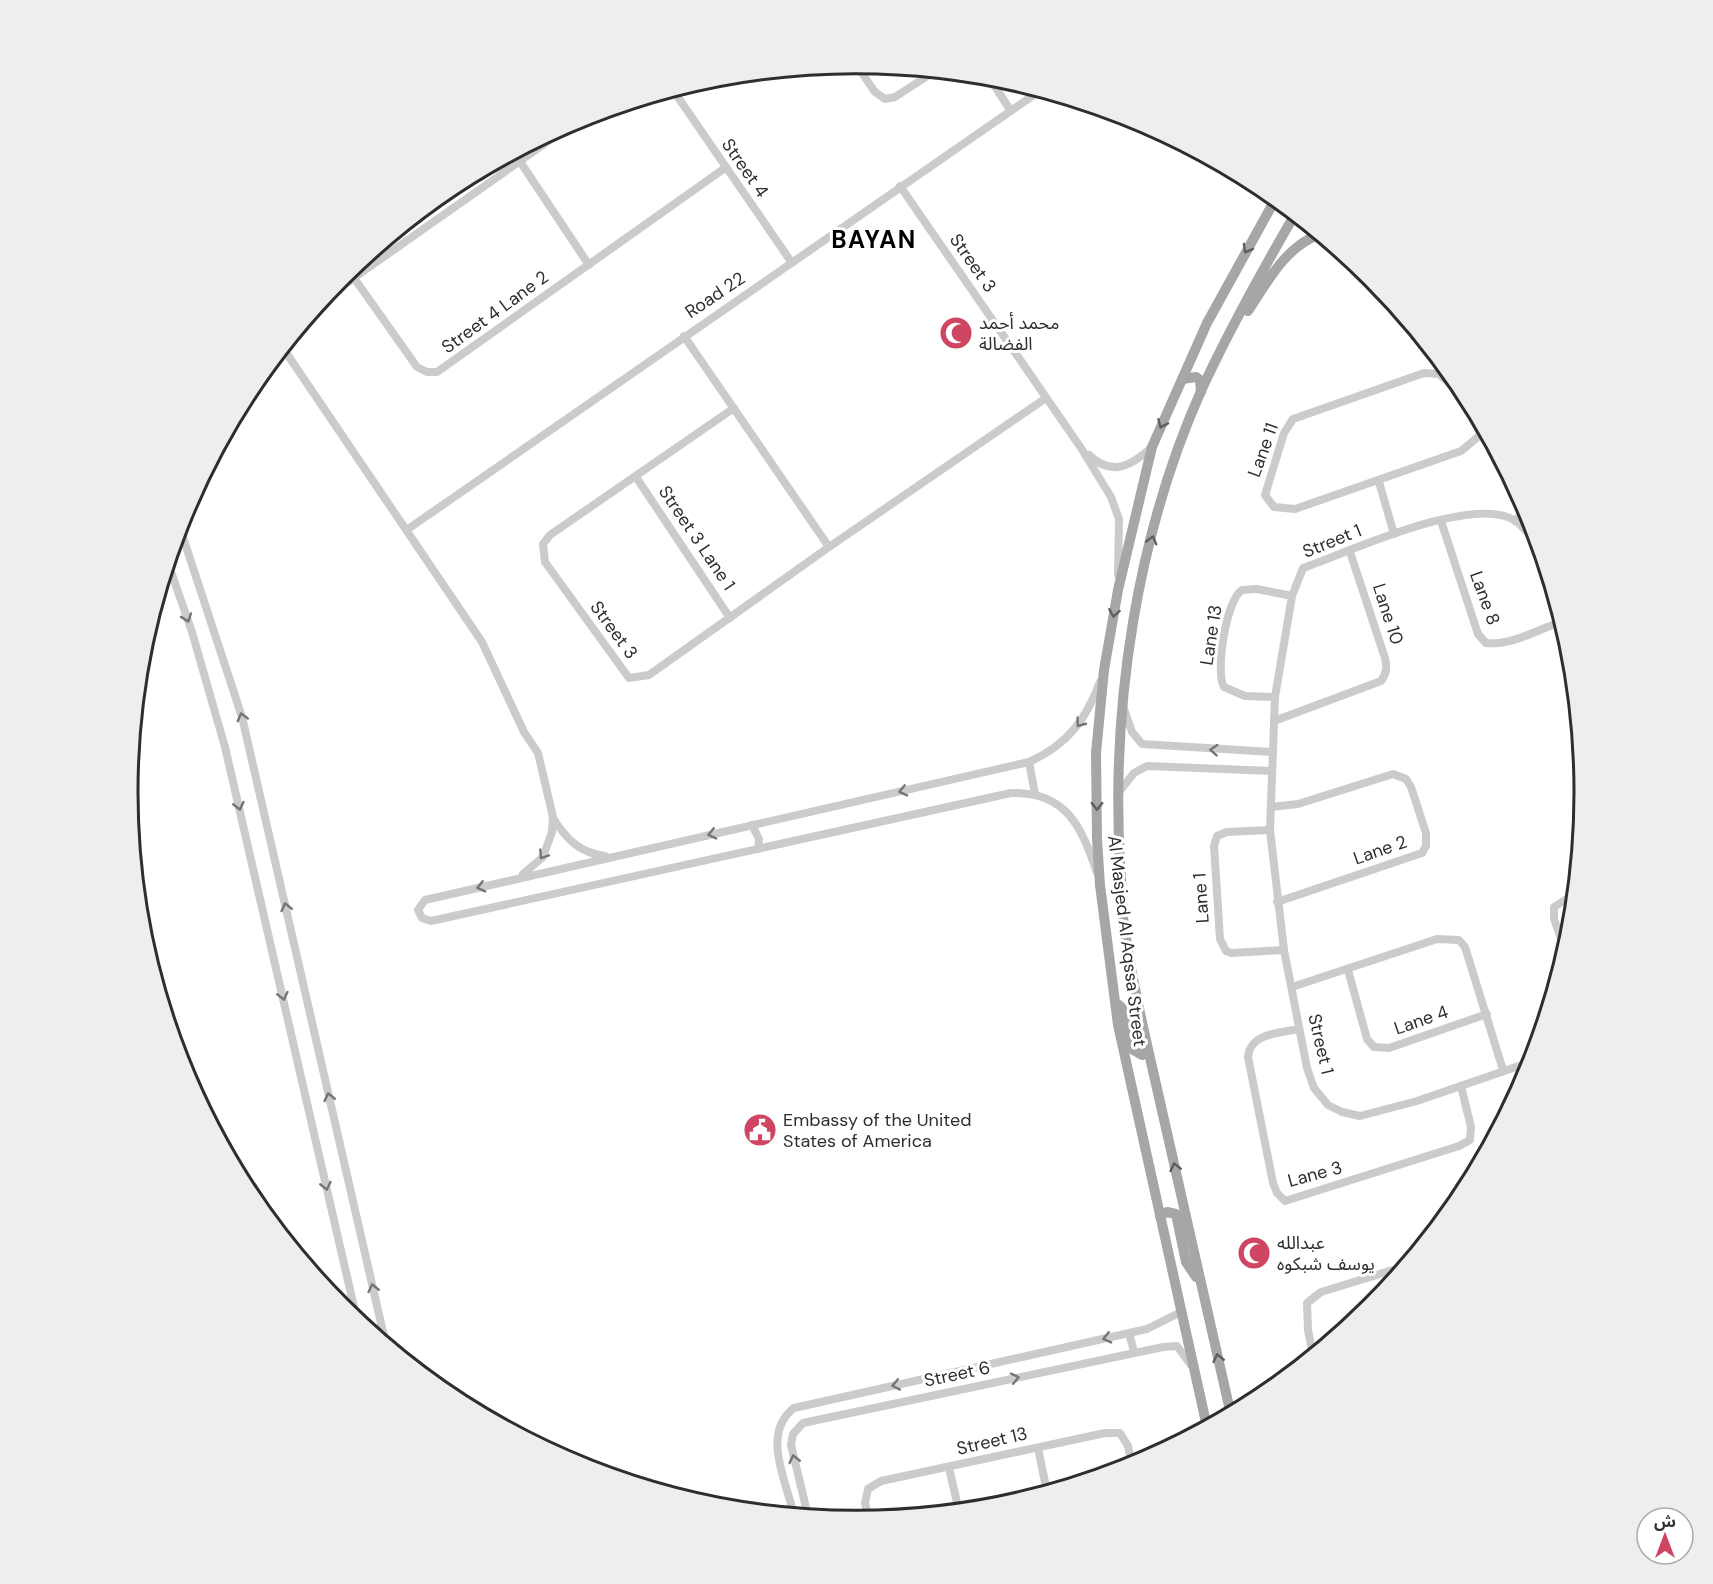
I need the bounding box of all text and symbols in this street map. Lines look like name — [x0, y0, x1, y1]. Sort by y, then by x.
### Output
street label: Street 4 — [716, 134, 774, 202]
district label: BAYAN — [831, 224, 917, 255]
street label: Street 3 — [944, 229, 1002, 297]
one-way arrow — [1243, 243, 1254, 253]
street label: Street 4 Lane 2 — [437, 265, 553, 359]
street label: Road 22 — [680, 266, 750, 324]
place label: محمد أحمد الفضالة — [979, 311, 1060, 356]
mosque icon: محمد أحمد الفضالة — [938, 315, 974, 351]
one-way arrow — [1158, 418, 1170, 429]
street label: Lane 11 — [1242, 420, 1284, 480]
street label: Street 3 Lane 1 — [653, 481, 741, 595]
street label: Street 1 — [1299, 518, 1365, 564]
one-way arrow — [1144, 535, 1157, 545]
street label: Lane 8 — [1464, 568, 1506, 628]
street label: Lane 10 — [1367, 581, 1409, 647]
street label: Street 3 — [585, 596, 643, 664]
street label: Lane 13 — [1194, 603, 1228, 667]
one-way arrow — [1109, 608, 1121, 617]
one-way arrow — [180, 613, 192, 623]
one-way arrow — [236, 713, 249, 723]
one-way arrow — [1076, 716, 1087, 727]
one-way arrow — [1210, 743, 1219, 756]
one-way arrow — [898, 784, 908, 797]
one-way arrow — [231, 801, 244, 811]
one-way arrow — [1091, 802, 1103, 811]
one-way arrow — [708, 827, 718, 840]
street label: Lane 2 — [1350, 830, 1410, 870]
street label: Al Masjed Al Aqssa Street — [1102, 834, 1152, 1048]
one-way arrow — [539, 849, 550, 860]
street label: Lane 1 — [1187, 872, 1215, 924]
one-way arrow — [477, 880, 487, 893]
one-way arrow — [280, 903, 293, 913]
one-way arrow — [275, 991, 288, 1001]
street label: Lane 4 — [1391, 1000, 1451, 1040]
street label: Street 1 — [1302, 1011, 1340, 1077]
one-way arrow — [324, 1093, 337, 1103]
place label: Embassy of the United States of America — [783, 1108, 972, 1153]
public building icon: Embassy of the United States of America — [742, 1112, 778, 1148]
street label: Lane 3 — [1285, 1155, 1345, 1193]
one-way arrow — [1169, 1163, 1182, 1173]
one-way arrow — [319, 1181, 332, 1191]
place label: عبدالله يوسف شبكوه — [1277, 1231, 1375, 1276]
mosque icon: عبدالله يوسف شبكوه — [1236, 1235, 1272, 1271]
one-way arrow — [367, 1283, 380, 1293]
one-way arrow — [1102, 1331, 1112, 1344]
one-way arrow — [1212, 1353, 1225, 1363]
street label: Street 6 — [922, 1355, 992, 1393]
one-way arrow — [1010, 1372, 1020, 1385]
one-way arrow — [891, 1378, 901, 1391]
street label: Street 13 — [954, 1421, 1030, 1461]
one-way arrow — [789, 1454, 802, 1464]
north arrow — [1635, 1506, 1695, 1566]
text: ش — [1654, 1511, 1676, 1532]

